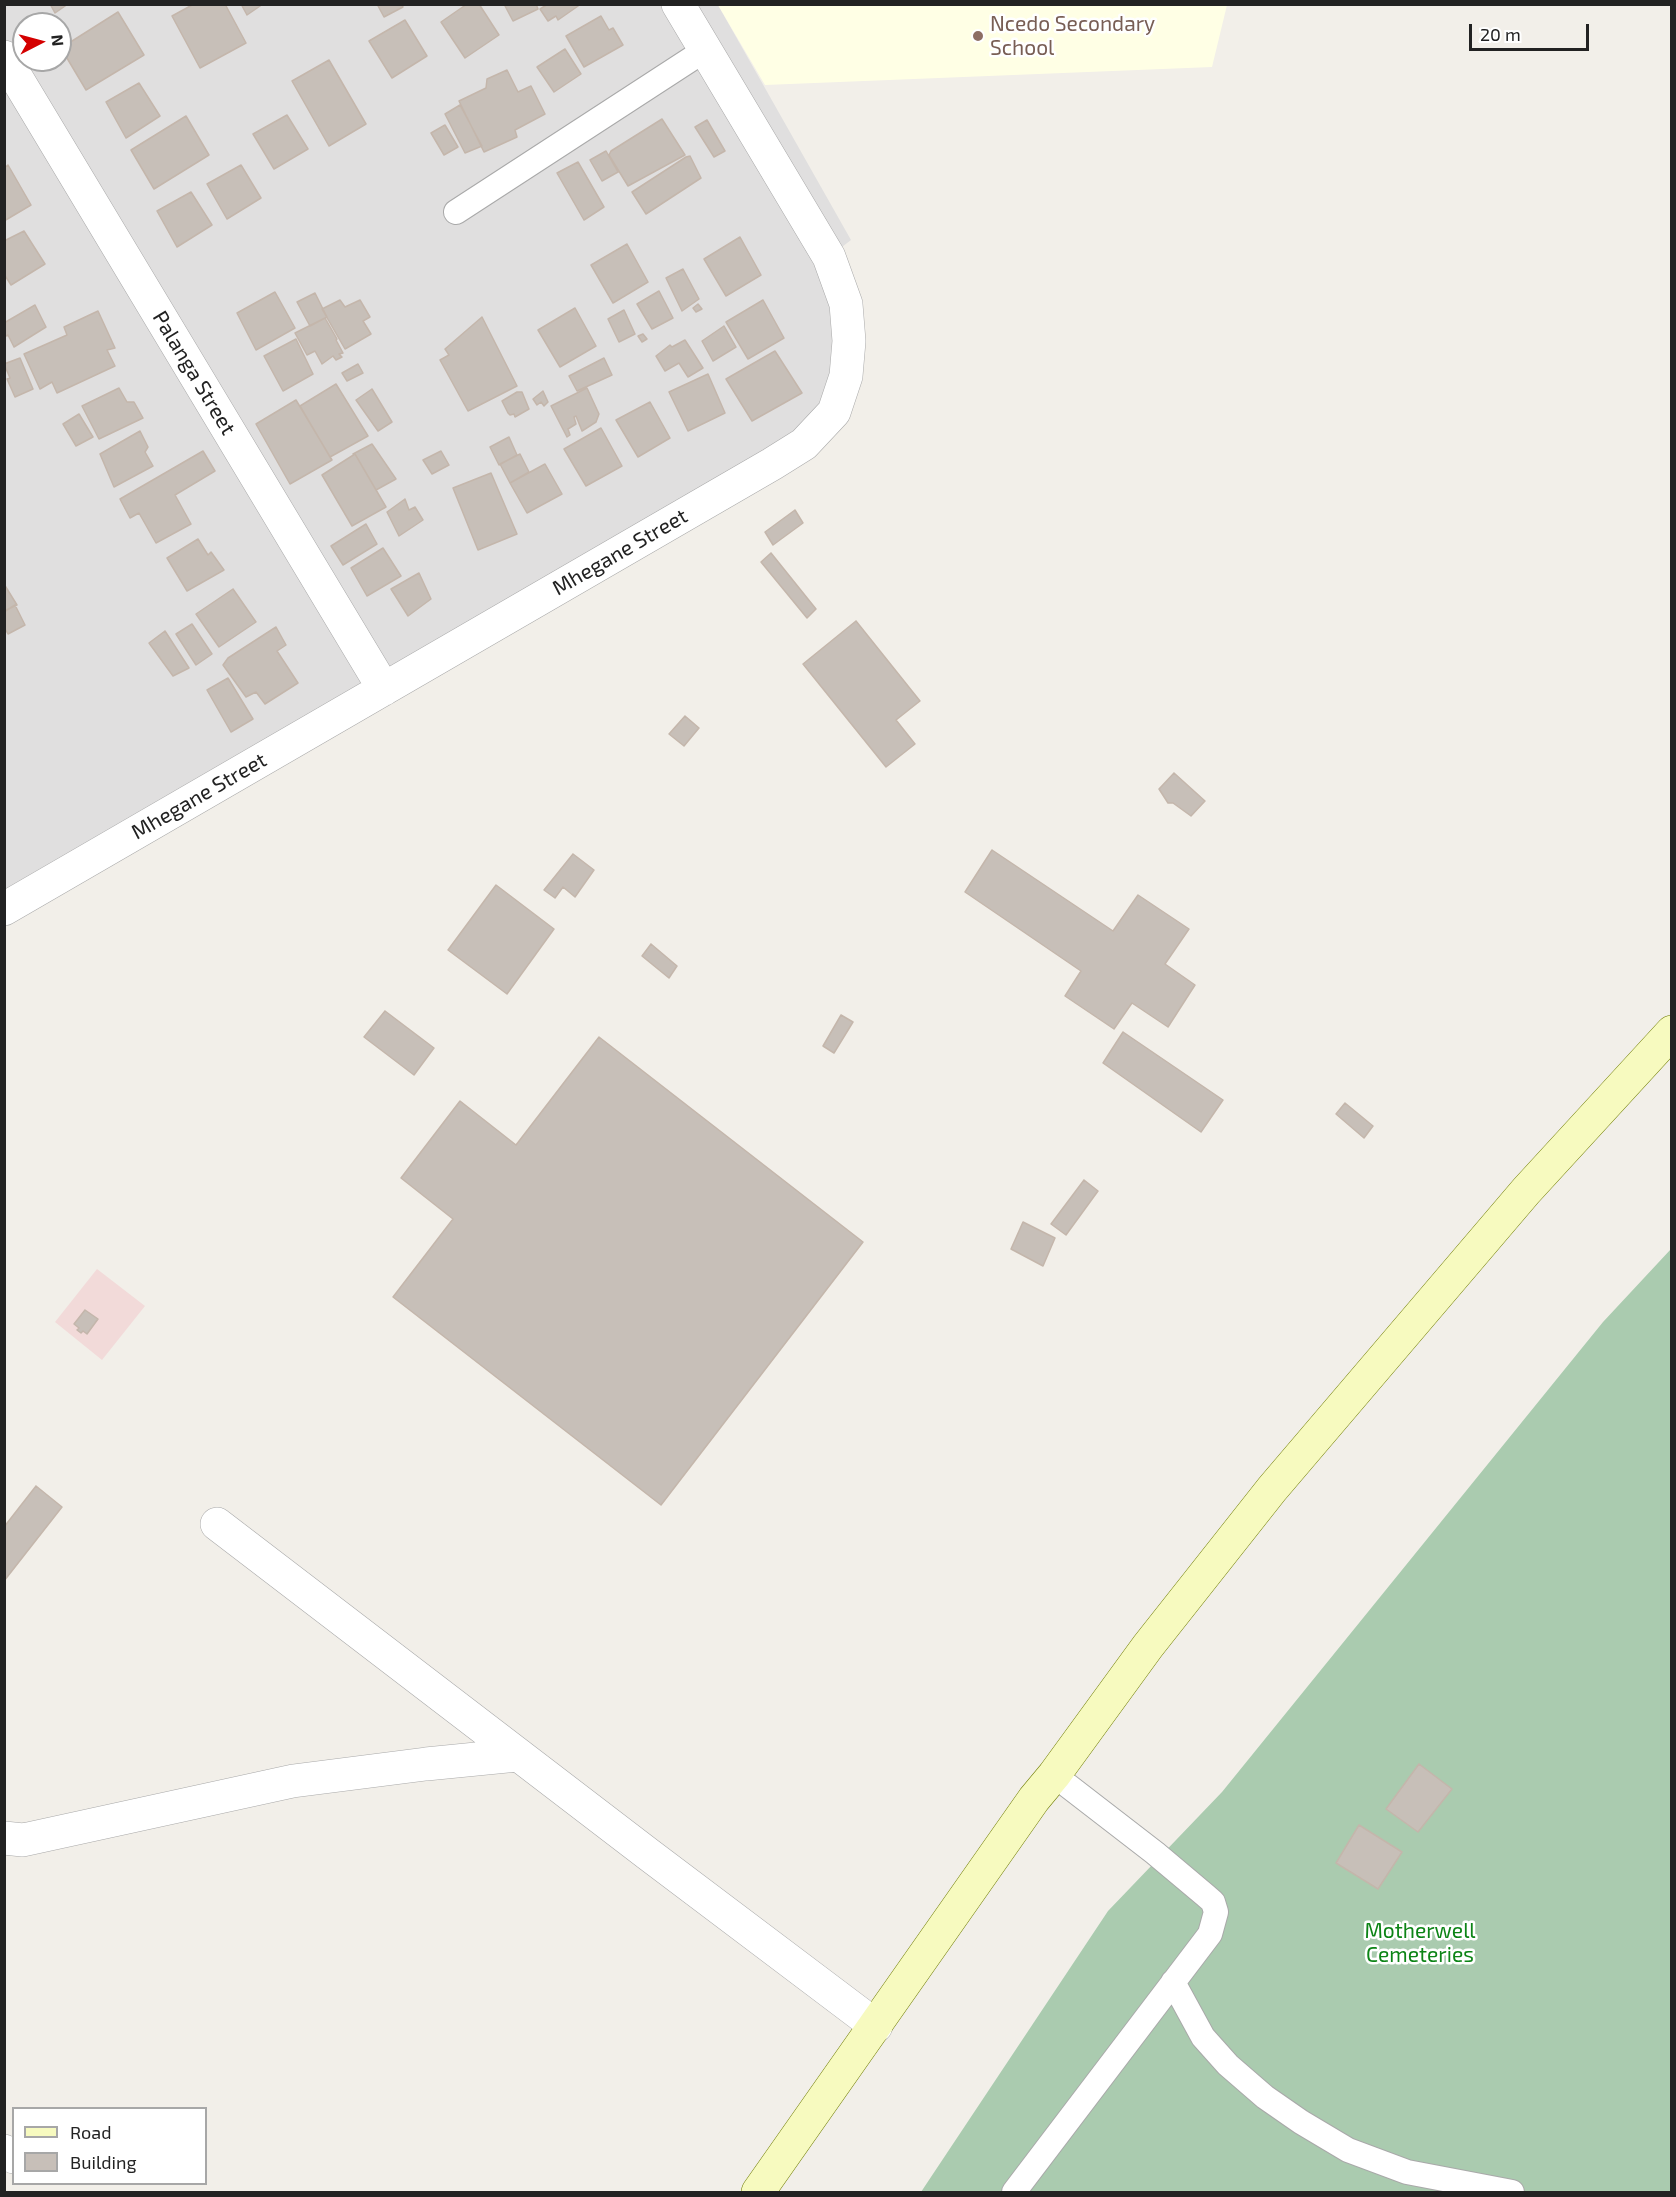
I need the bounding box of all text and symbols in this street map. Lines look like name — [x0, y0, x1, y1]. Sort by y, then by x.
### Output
place label: Ncedo Secondary School — [990, 11, 1155, 61]
north arrow — [12, 12, 72, 72]
scale bar — [1472, 12, 1592, 50]
text: 20 m — [1480, 23, 1521, 45]
marker: Ncedo Secondary School — [971, 29, 985, 43]
text: N — [48, 34, 68, 47]
street label: Palanga Street — [147, 307, 241, 439]
street label: Mhegane Street — [548, 503, 692, 601]
street label: Mhegane Street — [127, 747, 271, 845]
park label: Motherwell Cemeteries — [1364, 1918, 1476, 1968]
legend — [12, 2107, 207, 2185]
text: Road — [70, 2121, 111, 2143]
text: Building — [70, 2151, 137, 2173]

